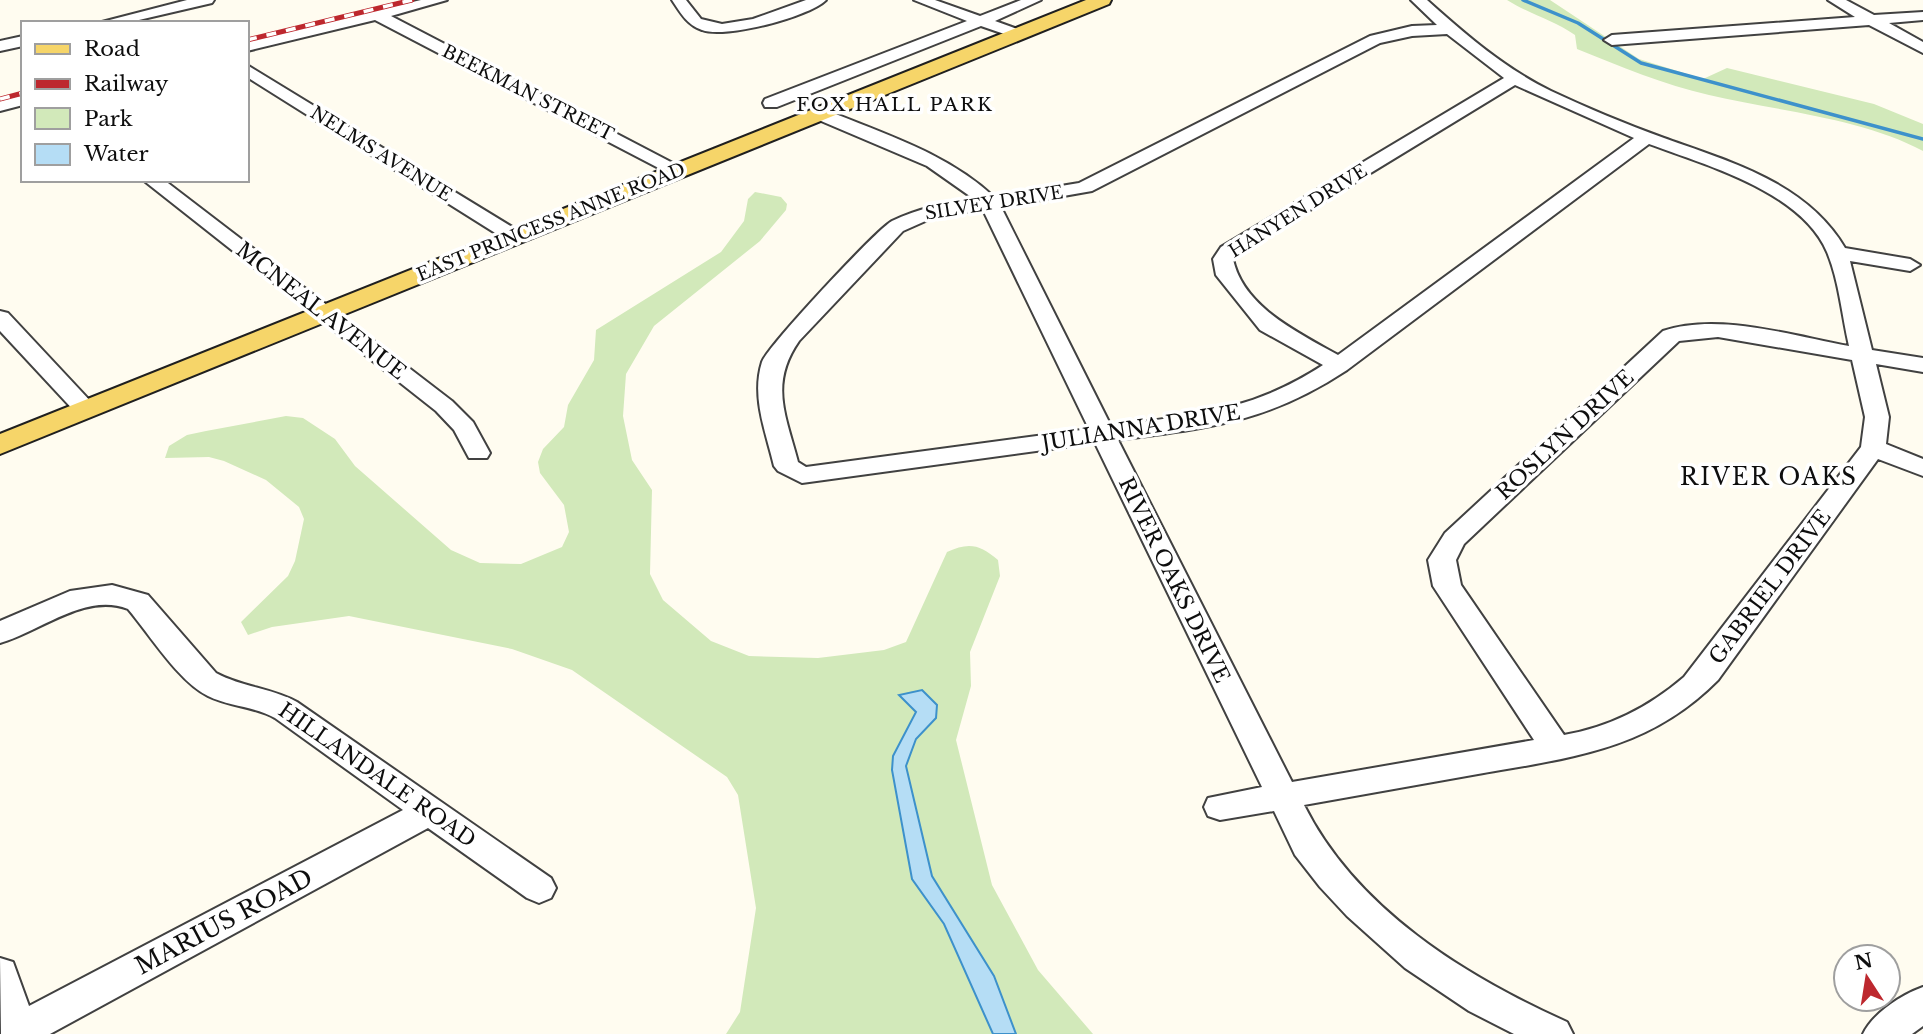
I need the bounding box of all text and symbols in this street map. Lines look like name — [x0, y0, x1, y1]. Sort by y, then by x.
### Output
legend — [21, 21, 248, 182]
text: Road — [84, 36, 140, 62]
street label: BEEKMAN STREET — [439, 40, 618, 146]
text: Railway — [84, 71, 169, 97]
district label: FOX HALL PARK — [796, 93, 994, 116]
street label: NELMS AVENUE — [306, 102, 456, 206]
text: Park — [84, 106, 133, 132]
text: Water — [83, 141, 148, 167]
street label: EAST PRINCESS ANNE ROAD — [414, 158, 688, 286]
street label: HANYEN DRIVE — [1225, 160, 1371, 262]
street label: SILVEY DRIVE — [923, 181, 1065, 225]
street label: MCNEAL AVENUE — [231, 237, 411, 385]
street label: ROSLYN DRIVE — [1491, 365, 1639, 505]
street label: JULIANNA DRIVE — [1037, 399, 1242, 457]
district label: RIVER OAKS — [1680, 463, 1858, 491]
street label: RIVER OAKS DRIVE — [1113, 473, 1235, 687]
street label: GABRIEL DRIVE — [1703, 505, 1837, 669]
street label: HILLANDALE ROAD — [273, 697, 481, 853]
street label: MARIUS ROAD — [130, 863, 317, 981]
north arrow — [1832, 943, 1902, 1013]
text: N — [1852, 949, 1875, 975]

